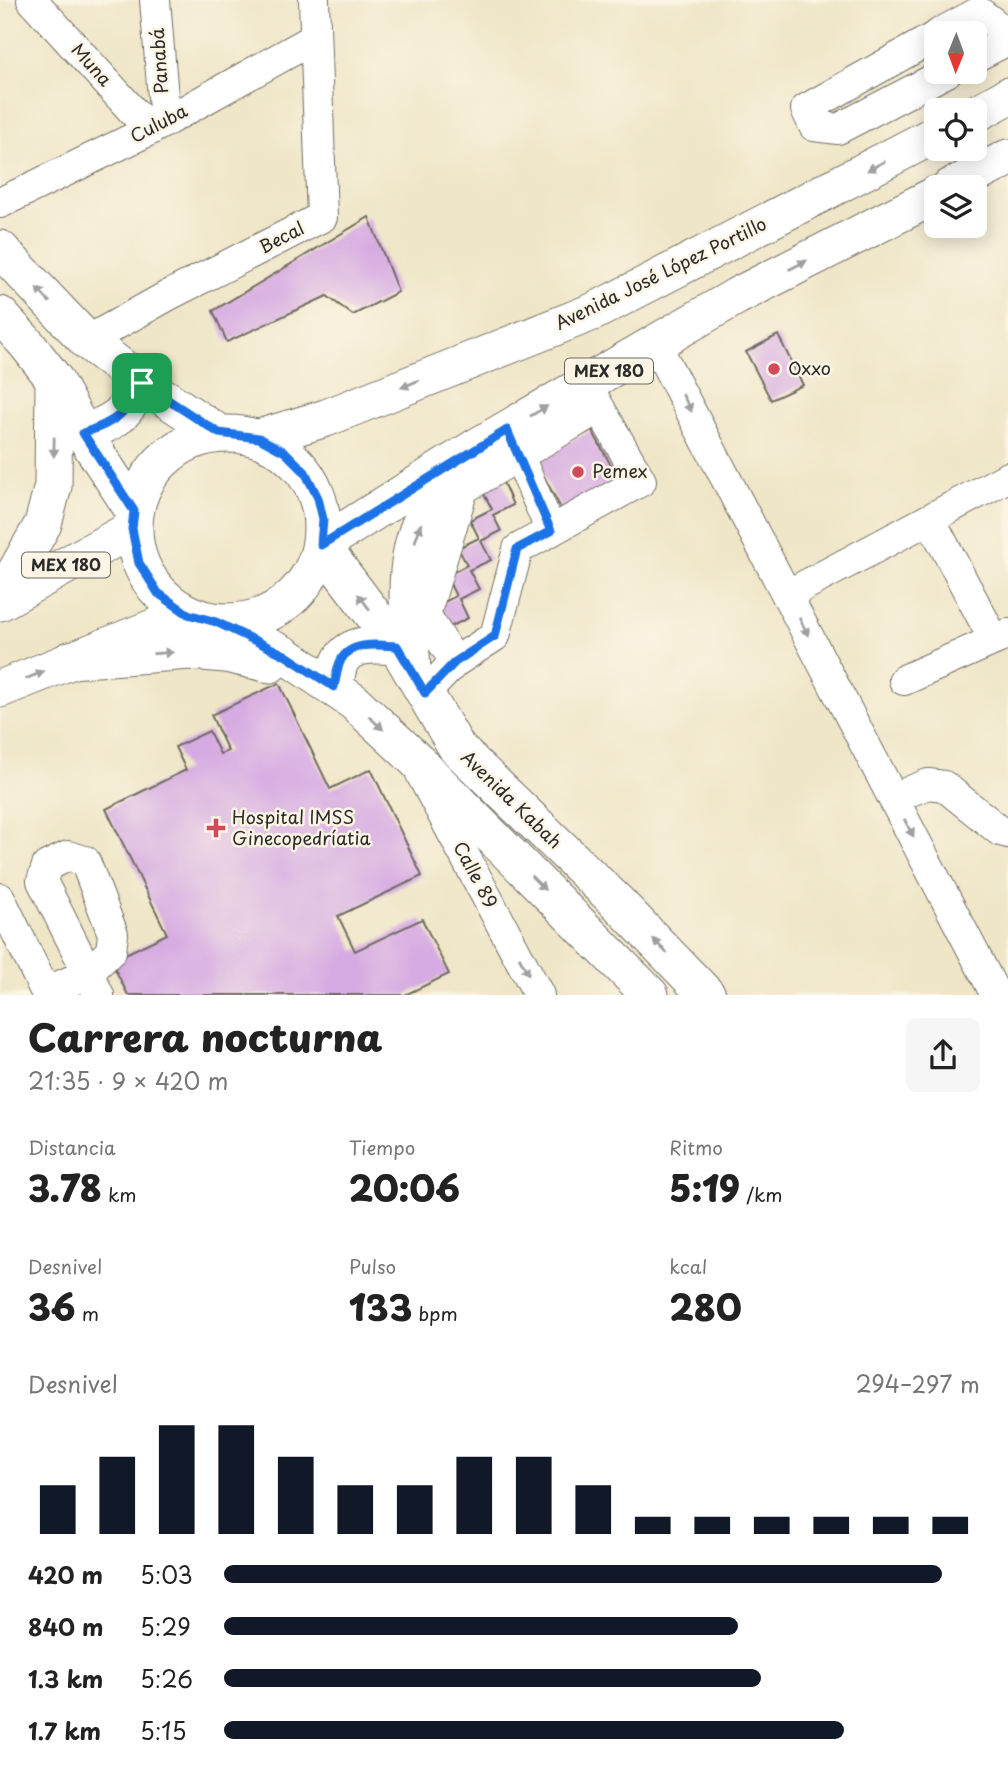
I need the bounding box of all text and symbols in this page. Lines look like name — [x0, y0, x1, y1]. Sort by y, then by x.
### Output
north arrow — [924, 21, 987, 84]
map controls — [924, 21, 987, 238]
street label: Panabá — [143, 27, 174, 95]
street label: Muna — [65, 37, 119, 92]
street label: Culuba — [125, 96, 192, 149]
button: locate — [924, 98, 987, 161]
one-way arrow — [866, 160, 886, 171]
button: layers — [924, 175, 987, 238]
street label: Avenida José López Portillo — [550, 210, 771, 336]
street label: Becal — [254, 214, 309, 259]
one-way arrow — [788, 260, 808, 271]
one-way arrow — [36, 287, 52, 304]
pin — [112, 353, 172, 413]
place label: Oxxo — [788, 354, 831, 381]
road number: MEX 180 — [565, 358, 653, 384]
marker: Oxxo — [766, 361, 782, 377]
icon: arrive — [123, 364, 161, 402]
one-way arrow — [399, 379, 420, 390]
one-way arrow — [681, 394, 693, 413]
one-way arrow — [530, 405, 549, 417]
one-way arrow — [48, 436, 60, 458]
place label: Pemex — [592, 457, 647, 484]
marker: Pemex — [570, 464, 586, 480]
one-way arrow — [413, 522, 424, 543]
road number: MEX 180 — [22, 552, 110, 578]
one-way arrow — [356, 593, 371, 611]
one-way arrow — [798, 617, 809, 637]
one-way arrow — [152, 647, 174, 658]
one-way arrow — [25, 669, 46, 680]
one-way arrow — [367, 715, 385, 731]
street label: Avenida Kabah — [455, 744, 569, 854]
place label: Hospital IMSS Ginecopedríatia — [232, 803, 371, 851]
marker: Hospital IMSS Ginecopedríatia — [206, 818, 226, 838]
one-way arrow — [903, 819, 915, 838]
street label: Calle 89 — [447, 836, 505, 912]
one-way arrow — [530, 874, 547, 891]
one-way arrow — [652, 938, 668, 955]
one-way arrow — [518, 957, 530, 976]
text: Carrera nocturna — [28, 1008, 383, 1065]
button: share — [906, 1018, 980, 1092]
text: 21:35 · 9 × 420 m — [28, 1063, 228, 1098]
text: Distancia — [28, 1133, 116, 1161]
text: Tiempo — [349, 1133, 415, 1161]
text: Ritmo — [669, 1133, 723, 1161]
text: 3.78 — [28, 1161, 102, 1214]
text: 20:06 — [349, 1161, 460, 1214]
text: 5:19 — [669, 1161, 740, 1214]
text: km — [102, 1180, 137, 1208]
text: /km — [740, 1180, 783, 1208]
text: Desnivel — [28, 1252, 102, 1280]
text: Pulso — [349, 1252, 396, 1280]
text: kcal — [669, 1252, 707, 1280]
text: 36 — [28, 1280, 76, 1333]
text: 133 — [349, 1280, 412, 1333]
text: 280 — [669, 1280, 742, 1333]
text: m — [76, 1299, 99, 1327]
text: bpm — [412, 1299, 458, 1327]
text: Desnivel — [28, 1366, 118, 1401]
text: 294–297 m — [855, 1366, 980, 1401]
text: 420 m — [28, 1557, 103, 1592]
text: 5:03 — [140, 1557, 193, 1592]
text: 840 m — [28, 1609, 104, 1644]
text: 5:29 — [140, 1609, 191, 1644]
text: 1.3 km — [28, 1661, 103, 1696]
text: 5:26 — [140, 1661, 193, 1696]
text: 1.7 km — [28, 1713, 101, 1748]
text: 5:15 — [140, 1713, 186, 1748]

